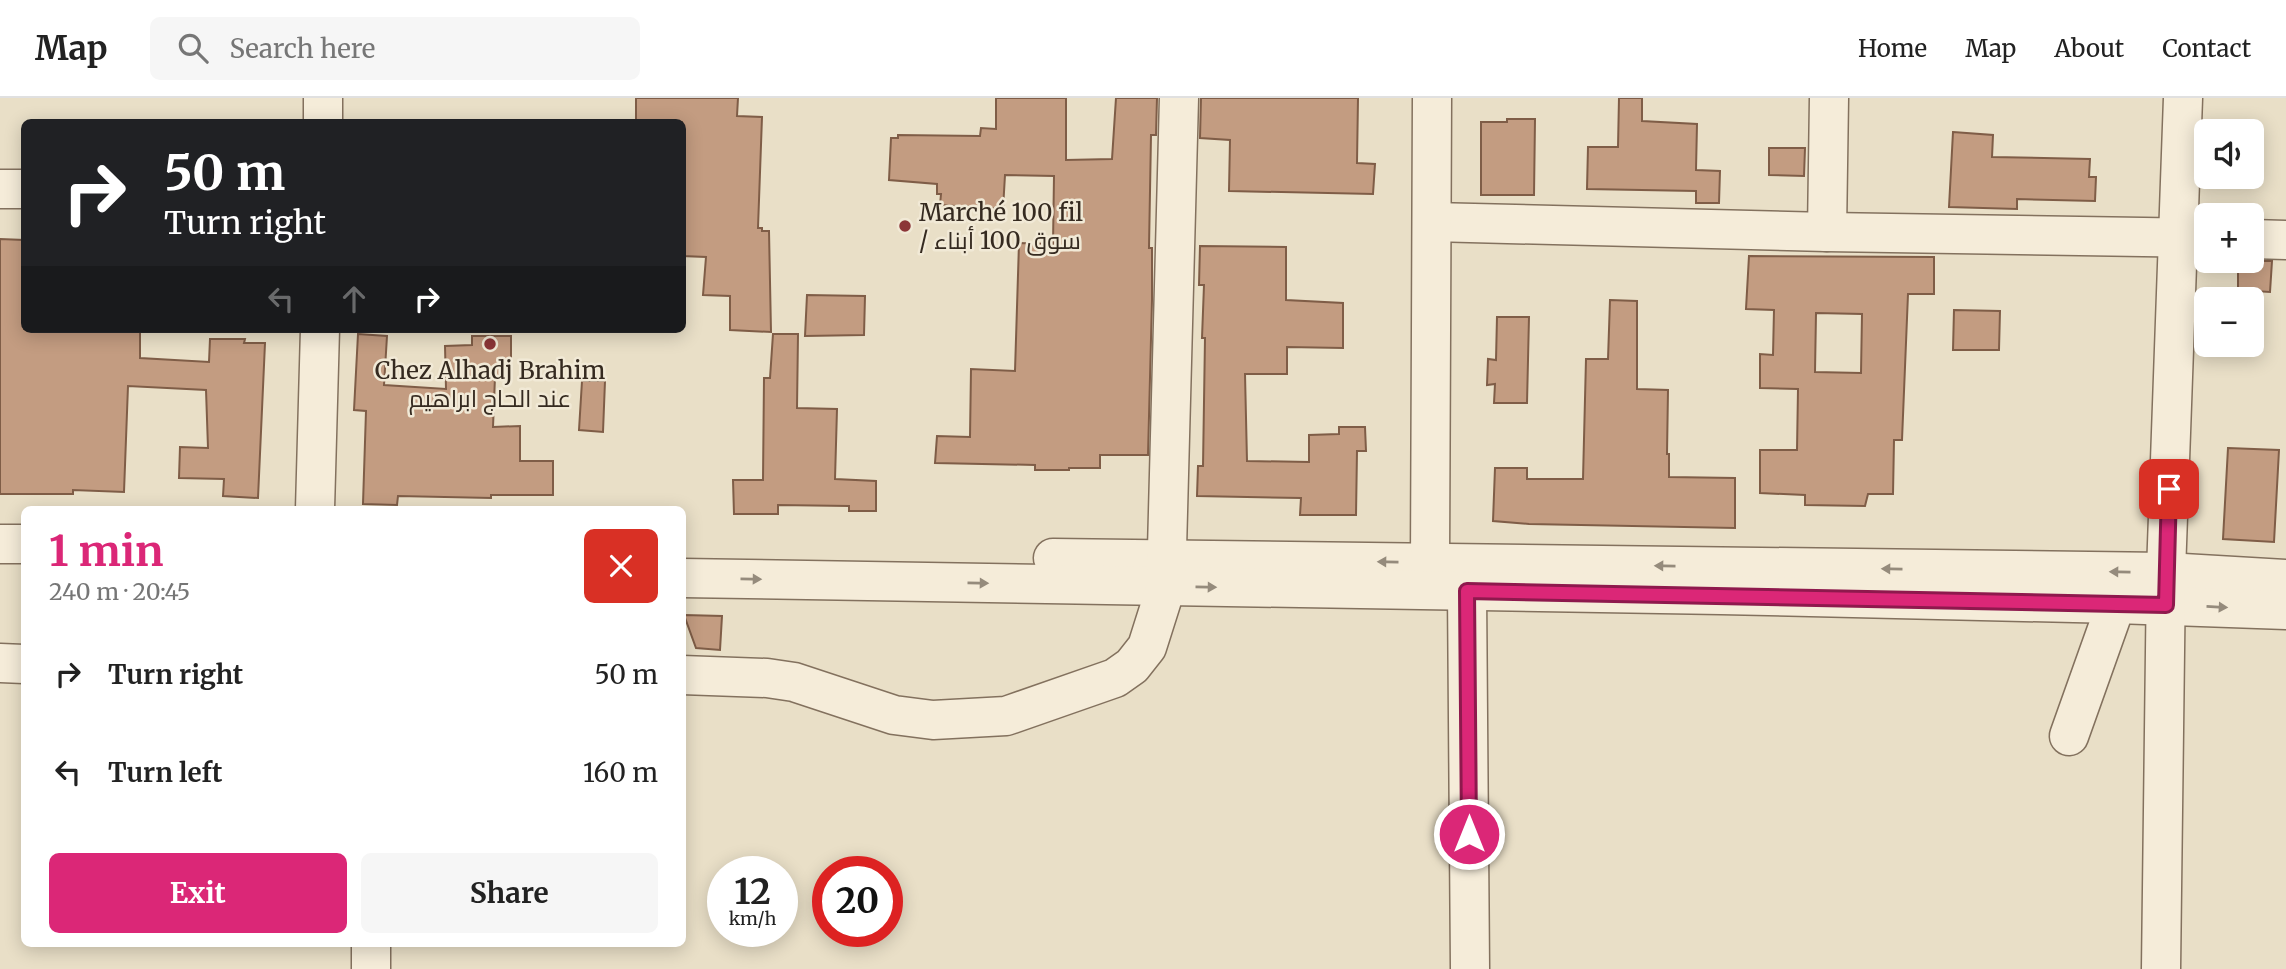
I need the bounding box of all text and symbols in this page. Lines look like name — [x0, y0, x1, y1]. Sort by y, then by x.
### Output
search box — [150, 17, 640, 80]
text: Map — [35, 28, 108, 69]
icon: search — [174, 29, 212, 67]
text: Search here — [230, 32, 375, 65]
text: Home — [1858, 33, 1927, 64]
text: Map — [1965, 33, 2016, 64]
text: About — [2054, 33, 2124, 64]
text: Contact — [2162, 33, 2251, 64]
map controls — [2194, 119, 2264, 357]
button: sound — [2194, 119, 2264, 189]
text: 50 m — [164, 142, 285, 203]
icon: right — [49, 147, 140, 238]
place label: Marché 100 fil / سوق 100 أبناء — [919, 197, 1083, 256]
text: Turn right — [164, 203, 326, 243]
button: + — [2194, 203, 2264, 273]
marker: Marché 100 fil / سوق 100 أبناء — [897, 218, 913, 234]
icon: left — [262, 280, 300, 318]
icon: ahead — [335, 280, 373, 318]
icon: right — [408, 280, 446, 318]
button: − — [2194, 287, 2264, 357]
marker: Chez Alhadj Brahim عند الحاج ابراهيم — [482, 336, 498, 352]
place label: Chez Alhadj Brahim عند الحاج ابراهيم — [375, 355, 605, 415]
pin — [2139, 459, 2199, 519]
icon: arrive — [2150, 470, 2188, 508]
text: 1 min — [49, 525, 163, 577]
button: close — [584, 529, 658, 603]
one-way arrow — [1377, 556, 1399, 568]
one-way arrow — [1654, 560, 1676, 572]
one-way arrow — [1881, 563, 1903, 575]
one-way arrow — [2109, 566, 2131, 578]
one-way arrow — [740, 573, 762, 585]
text: 240 m · 20:45 — [49, 577, 190, 606]
one-way arrow — [967, 577, 989, 589]
one-way arrow — [1195, 581, 1217, 593]
one-way arrow — [2206, 602, 2228, 613]
icon: right — [49, 655, 87, 693]
text: Turn right — [108, 658, 243, 691]
text: 50 m — [594, 658, 658, 691]
icon: left — [49, 753, 87, 791]
text: Turn left — [108, 756, 222, 789]
text: 160 m — [583, 756, 658, 789]
position arrow — [1432, 797, 1506, 871]
button: Exit — [49, 853, 347, 933]
button: Share — [361, 853, 658, 933]
speed limit sign: 20 — [812, 856, 903, 947]
text: 12 — [734, 870, 771, 914]
text: km/h — [729, 907, 776, 930]

